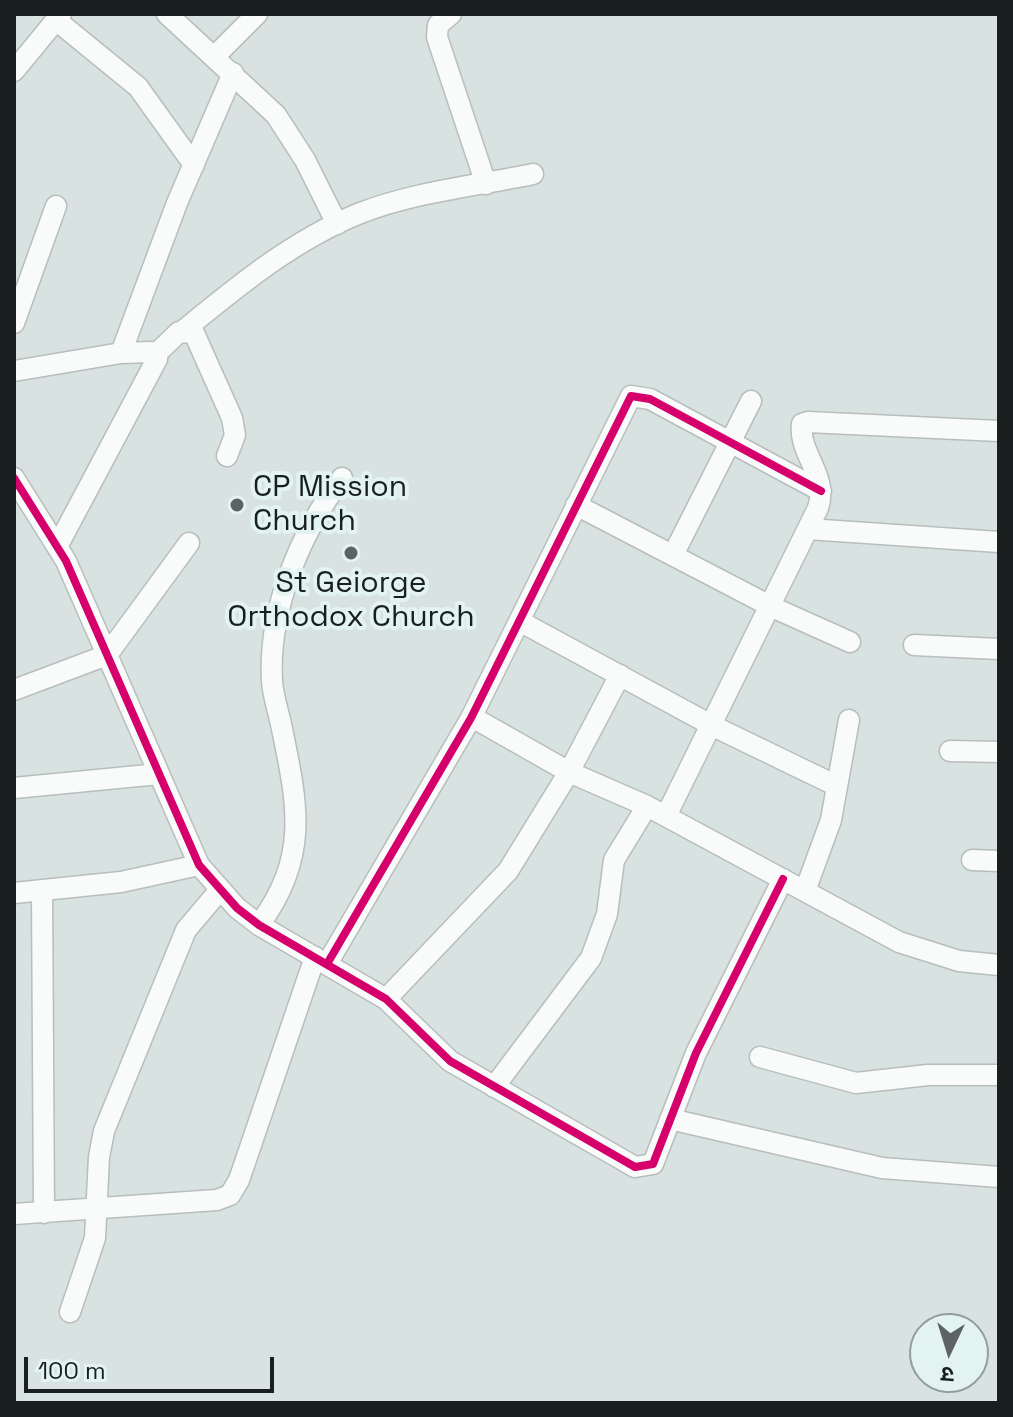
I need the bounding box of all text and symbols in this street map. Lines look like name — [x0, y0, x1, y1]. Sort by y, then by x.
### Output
place label: CP Mission Church — [253, 470, 407, 540]
marker: CP Mission Church — [228, 496, 246, 514]
marker: St Geiorge Orthodox Church — [342, 544, 360, 562]
place label: St Geiorge Orthodox Church — [227, 566, 475, 636]
north arrow — [909, 1313, 989, 1393]
scale bar — [28, 1341, 278, 1391]
text: 100 m — [38, 1355, 106, 1386]
text: उ — [940, 1361, 955, 1389]

